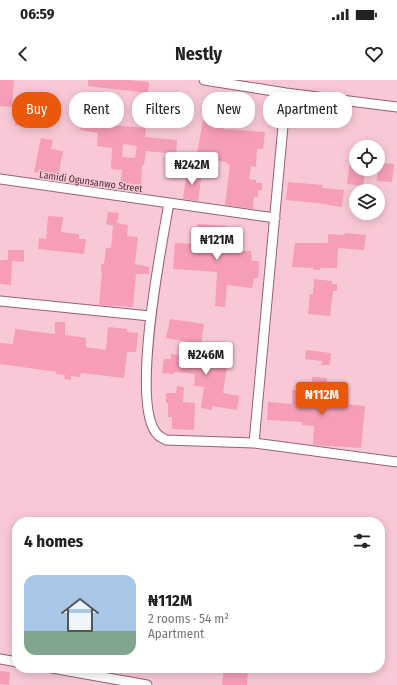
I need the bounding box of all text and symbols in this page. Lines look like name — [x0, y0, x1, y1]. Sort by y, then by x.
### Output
text: 06:59 — [20, 5, 55, 23]
icon: back — [12, 43, 34, 65]
text: Nestly — [175, 43, 222, 65]
icon: heart — [363, 43, 385, 65]
chip: Buy — [12, 92, 61, 128]
chip: Rent — [69, 92, 124, 128]
chip: Filters — [132, 92, 194, 128]
chip: New — [202, 92, 255, 128]
chip: Apartment — [263, 92, 352, 128]
map controls — [349, 140, 385, 220]
button: locate — [349, 140, 385, 176]
pin: ₦242M — [164, 152, 220, 186]
text: ₦242M — [174, 157, 210, 172]
street label: Lamidi Ogunsanwo Street — [38, 169, 144, 195]
button: layers — [349, 184, 385, 220]
pin: ₦121M — [189, 227, 245, 261]
text: ₦121M — [200, 232, 234, 247]
pin: ₦246M — [178, 342, 234, 376]
text: ₦246M — [188, 347, 224, 362]
pin: ₦112M — [294, 382, 350, 416]
text: ₦112M — [305, 387, 339, 402]
icon: filters — [351, 530, 373, 552]
text: 4 homes — [24, 531, 83, 552]
text: ₦112M — [148, 590, 192, 611]
icon: home — [56, 591, 104, 639]
text: 2 rooms · 54 m² — [148, 611, 229, 626]
text: Apartment — [148, 626, 204, 641]

